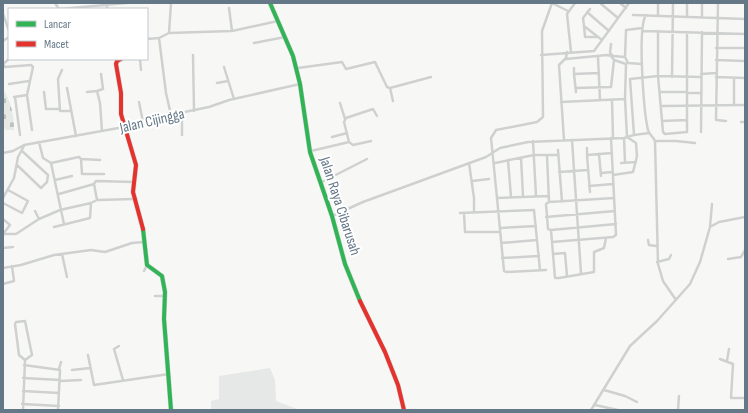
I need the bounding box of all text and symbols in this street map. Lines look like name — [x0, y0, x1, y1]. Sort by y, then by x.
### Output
legend — [8, 8, 148, 60]
text: Lancar — [44, 17, 71, 32]
text: Macet — [44, 37, 69, 52]
street label: Jalan Cijingga — [117, 104, 186, 138]
street label: Jalan Raya Cibarusah — [315, 153, 365, 258]

